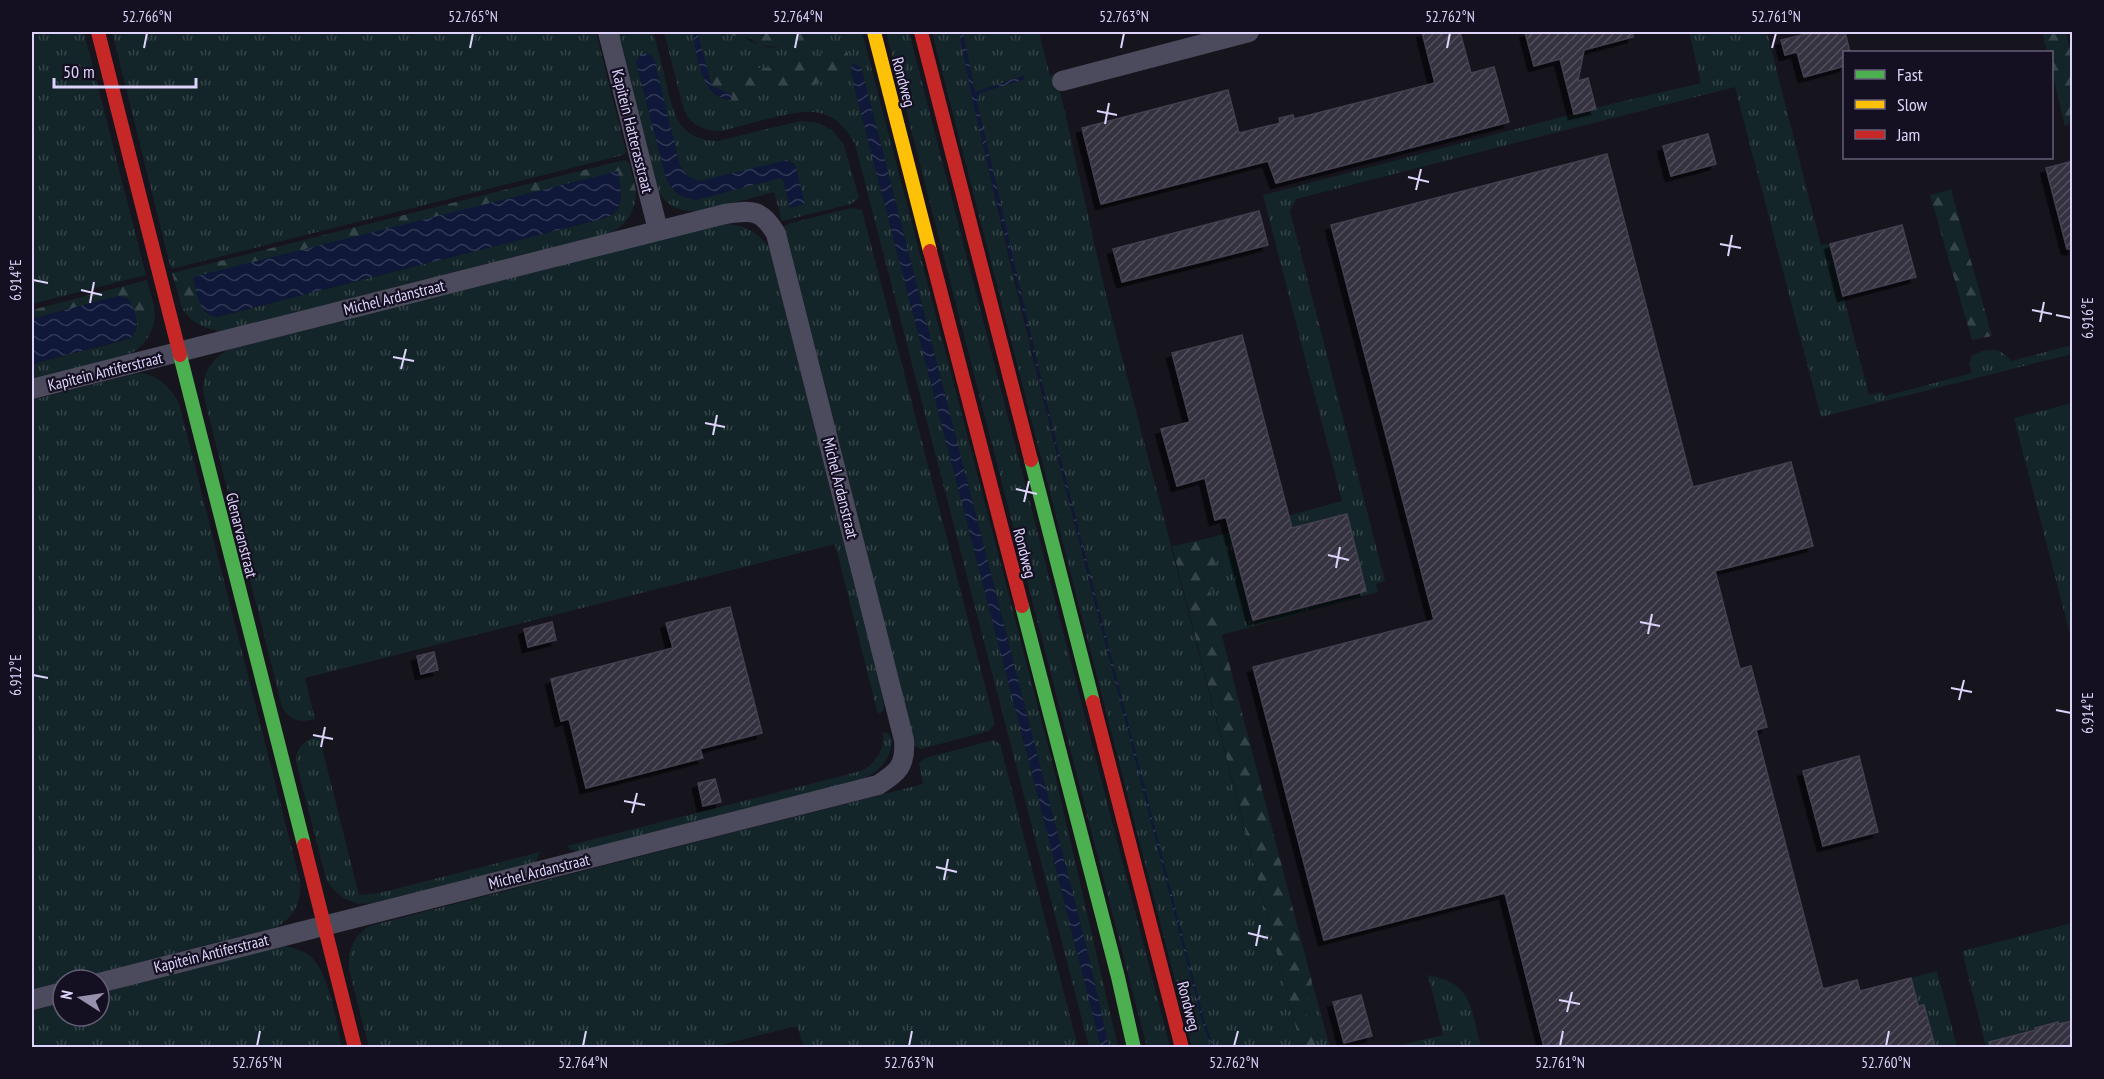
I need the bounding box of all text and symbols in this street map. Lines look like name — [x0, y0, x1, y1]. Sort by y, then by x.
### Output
text: 52.766°N — [122, 7, 172, 26]
text: 52.765°N — [448, 7, 498, 26]
text: 52.764°N — [773, 7, 823, 26]
text: 52.763°N — [1099, 7, 1149, 26]
text: 52.762°N — [1425, 7, 1475, 26]
text: 52.761°N — [1751, 7, 1801, 26]
scale bar — [54, 51, 196, 89]
legend — [1843, 51, 2053, 159]
street label: Rondweg — [888, 55, 920, 109]
text: 50 m — [63, 60, 95, 83]
text: Fast — [1897, 63, 1923, 86]
street label: Kapitein Hatterasstraat — [608, 67, 658, 196]
text: Slow — [1897, 93, 1928, 116]
text: Jam — [1896, 123, 1920, 146]
text: 6.914°E — [6, 259, 25, 301]
street label: Michel Ardanstraat — [341, 275, 447, 319]
text: 6.916°E — [2078, 297, 2097, 339]
street label: Kapitein Antiferstraat — [46, 347, 165, 395]
street label: Michel Ardanstraat — [819, 435, 863, 541]
street label: Glenarvanstraat — [222, 490, 262, 580]
street label: Rondweg — [1009, 526, 1041, 580]
text: 6.912°E — [6, 654, 25, 696]
text: 6.914°E — [2078, 692, 2097, 734]
street label: Michel Ardanstraat — [486, 849, 592, 893]
street label: Kapitein Antiferstraat — [152, 929, 271, 977]
north arrow — [51, 968, 111, 1028]
street label: Rondweg — [1173, 979, 1205, 1033]
text: N — [56, 989, 77, 1001]
text: 52.765°N — [232, 1053, 282, 1072]
text: 52.764°N — [558, 1053, 608, 1072]
text: 52.763°N — [884, 1053, 934, 1072]
text: 52.762°N — [1209, 1053, 1259, 1072]
text: 52.761°N — [1535, 1053, 1585, 1072]
text: 52.760°N — [1861, 1053, 1911, 1072]

